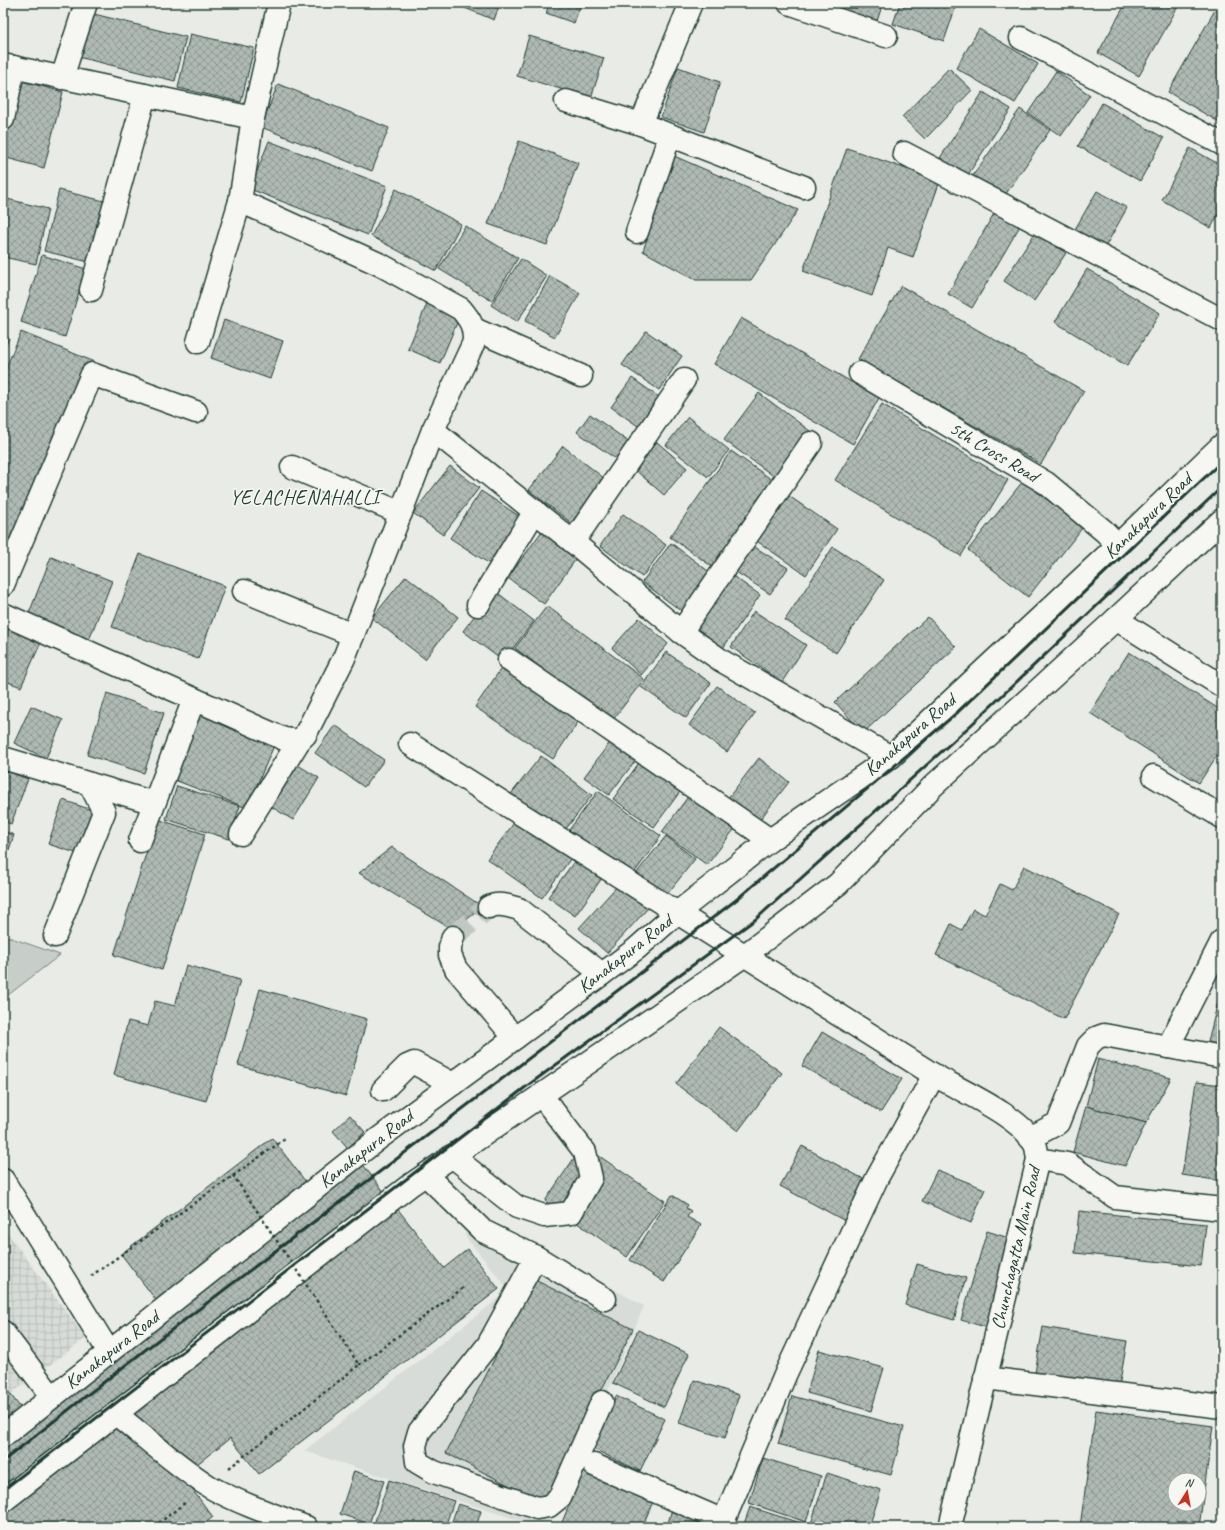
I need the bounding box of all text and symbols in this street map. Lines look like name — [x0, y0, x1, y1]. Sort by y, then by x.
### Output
street label: 5th Cross Road — [945, 416, 1045, 489]
street label: Kanakapura Road — [1099, 465, 1200, 564]
district label: YELACHENAHALLI — [230, 485, 384, 510]
street label: Kanakapura Road — [859, 686, 963, 781]
street label: Kanakapura Road — [573, 907, 680, 998]
street label: Kanakapura Road — [314, 1102, 421, 1193]
street label: Chunchagatta Main Road — [986, 1162, 1047, 1332]
street label: Kanakapura Road — [60, 1303, 167, 1394]
north arrow — [1167, 1472, 1207, 1512]
text: N — [1184, 1475, 1196, 1490]

